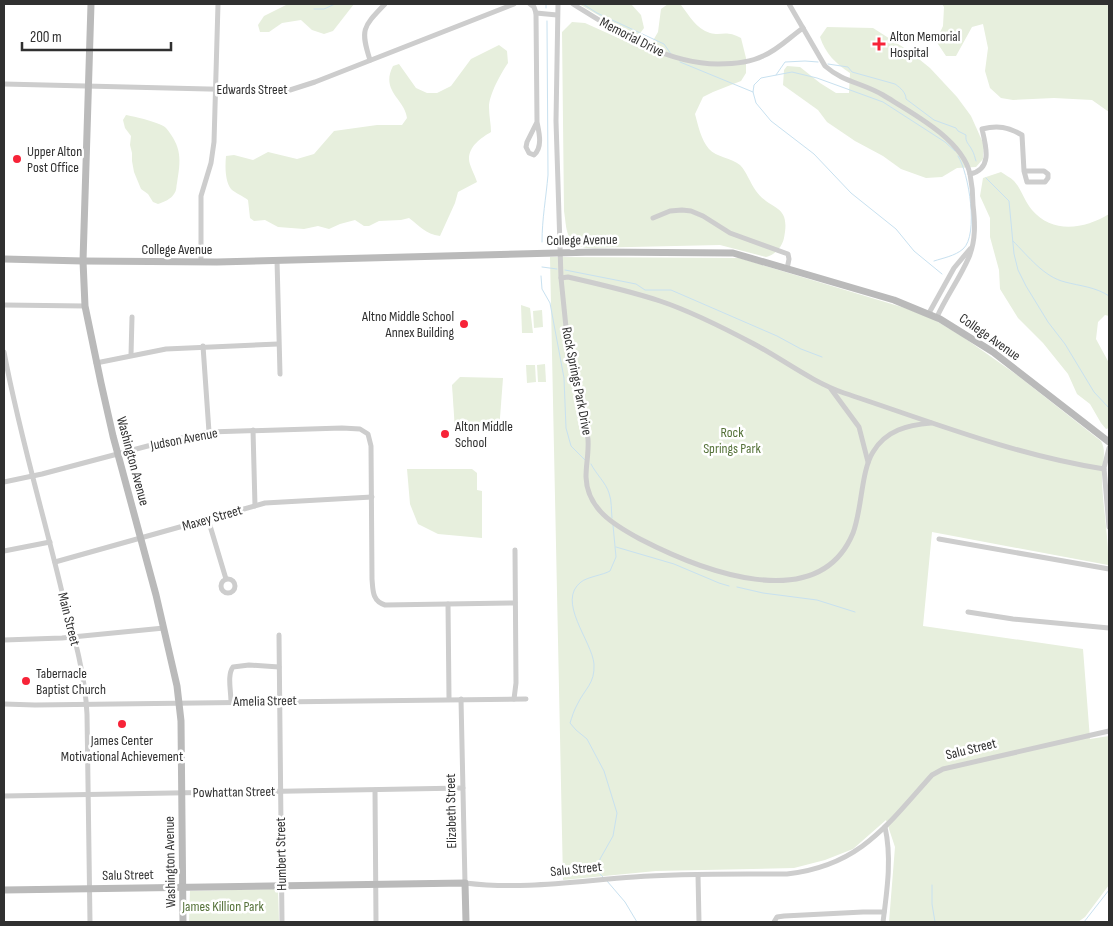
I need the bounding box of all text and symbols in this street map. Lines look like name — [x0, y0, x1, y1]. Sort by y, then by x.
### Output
street label: Memorial Drive — [597, 14, 667, 60]
scale bar — [22, 20, 171, 52]
text: 200 m — [30, 28, 62, 47]
place label: Alton Memorial Hospital — [889, 28, 960, 61]
marker: Alton Memorial Hospital — [872, 37, 886, 51]
street label: Edwards Street — [216, 81, 288, 98]
place label: Upper Alton Post Office — [27, 143, 82, 176]
marker: Upper Alton Post Office — [11, 153, 23, 165]
street label: College Avenue — [546, 231, 618, 249]
street label: College Avenue — [142, 241, 212, 258]
place label: Altno Middle School Annex Building — [361, 308, 454, 341]
street label: College Avenue — [956, 310, 1024, 364]
marker: Altno Middle School Annex Building — [458, 318, 470, 330]
street label: Rock Springs Park Drive — [558, 326, 596, 436]
street label: Washington Avenue — [113, 415, 153, 507]
place label: Alton Middle School — [454, 418, 513, 451]
street label: Judson Avenue — [148, 424, 219, 454]
park label: Rock Springs Park — [703, 424, 762, 457]
marker: Alton Middle School — [439, 428, 451, 440]
street label: Maxey Street — [180, 501, 244, 535]
street label: Main Street — [54, 591, 84, 647]
place label: Tabernacle Baptist Church — [36, 665, 106, 698]
marker: Tabernacle Baptist Church — [20, 675, 32, 687]
street label: Amelia Street — [232, 692, 297, 710]
marker: James Center Motivational Achievement — [116, 718, 128, 730]
place label: James Center Motivational Achievement — [61, 732, 183, 765]
street label: Salu Street — [944, 735, 998, 763]
street label: Elizabeth Street — [442, 773, 460, 849]
street label: Powhattan Street — [193, 783, 275, 801]
street label: Washington Avenue — [161, 816, 179, 908]
street label: Humbert Street — [272, 817, 290, 891]
street label: Salu Street — [549, 858, 603, 880]
street label: Salu Street — [102, 866, 154, 884]
park label: James Killion Park — [181, 898, 265, 915]

